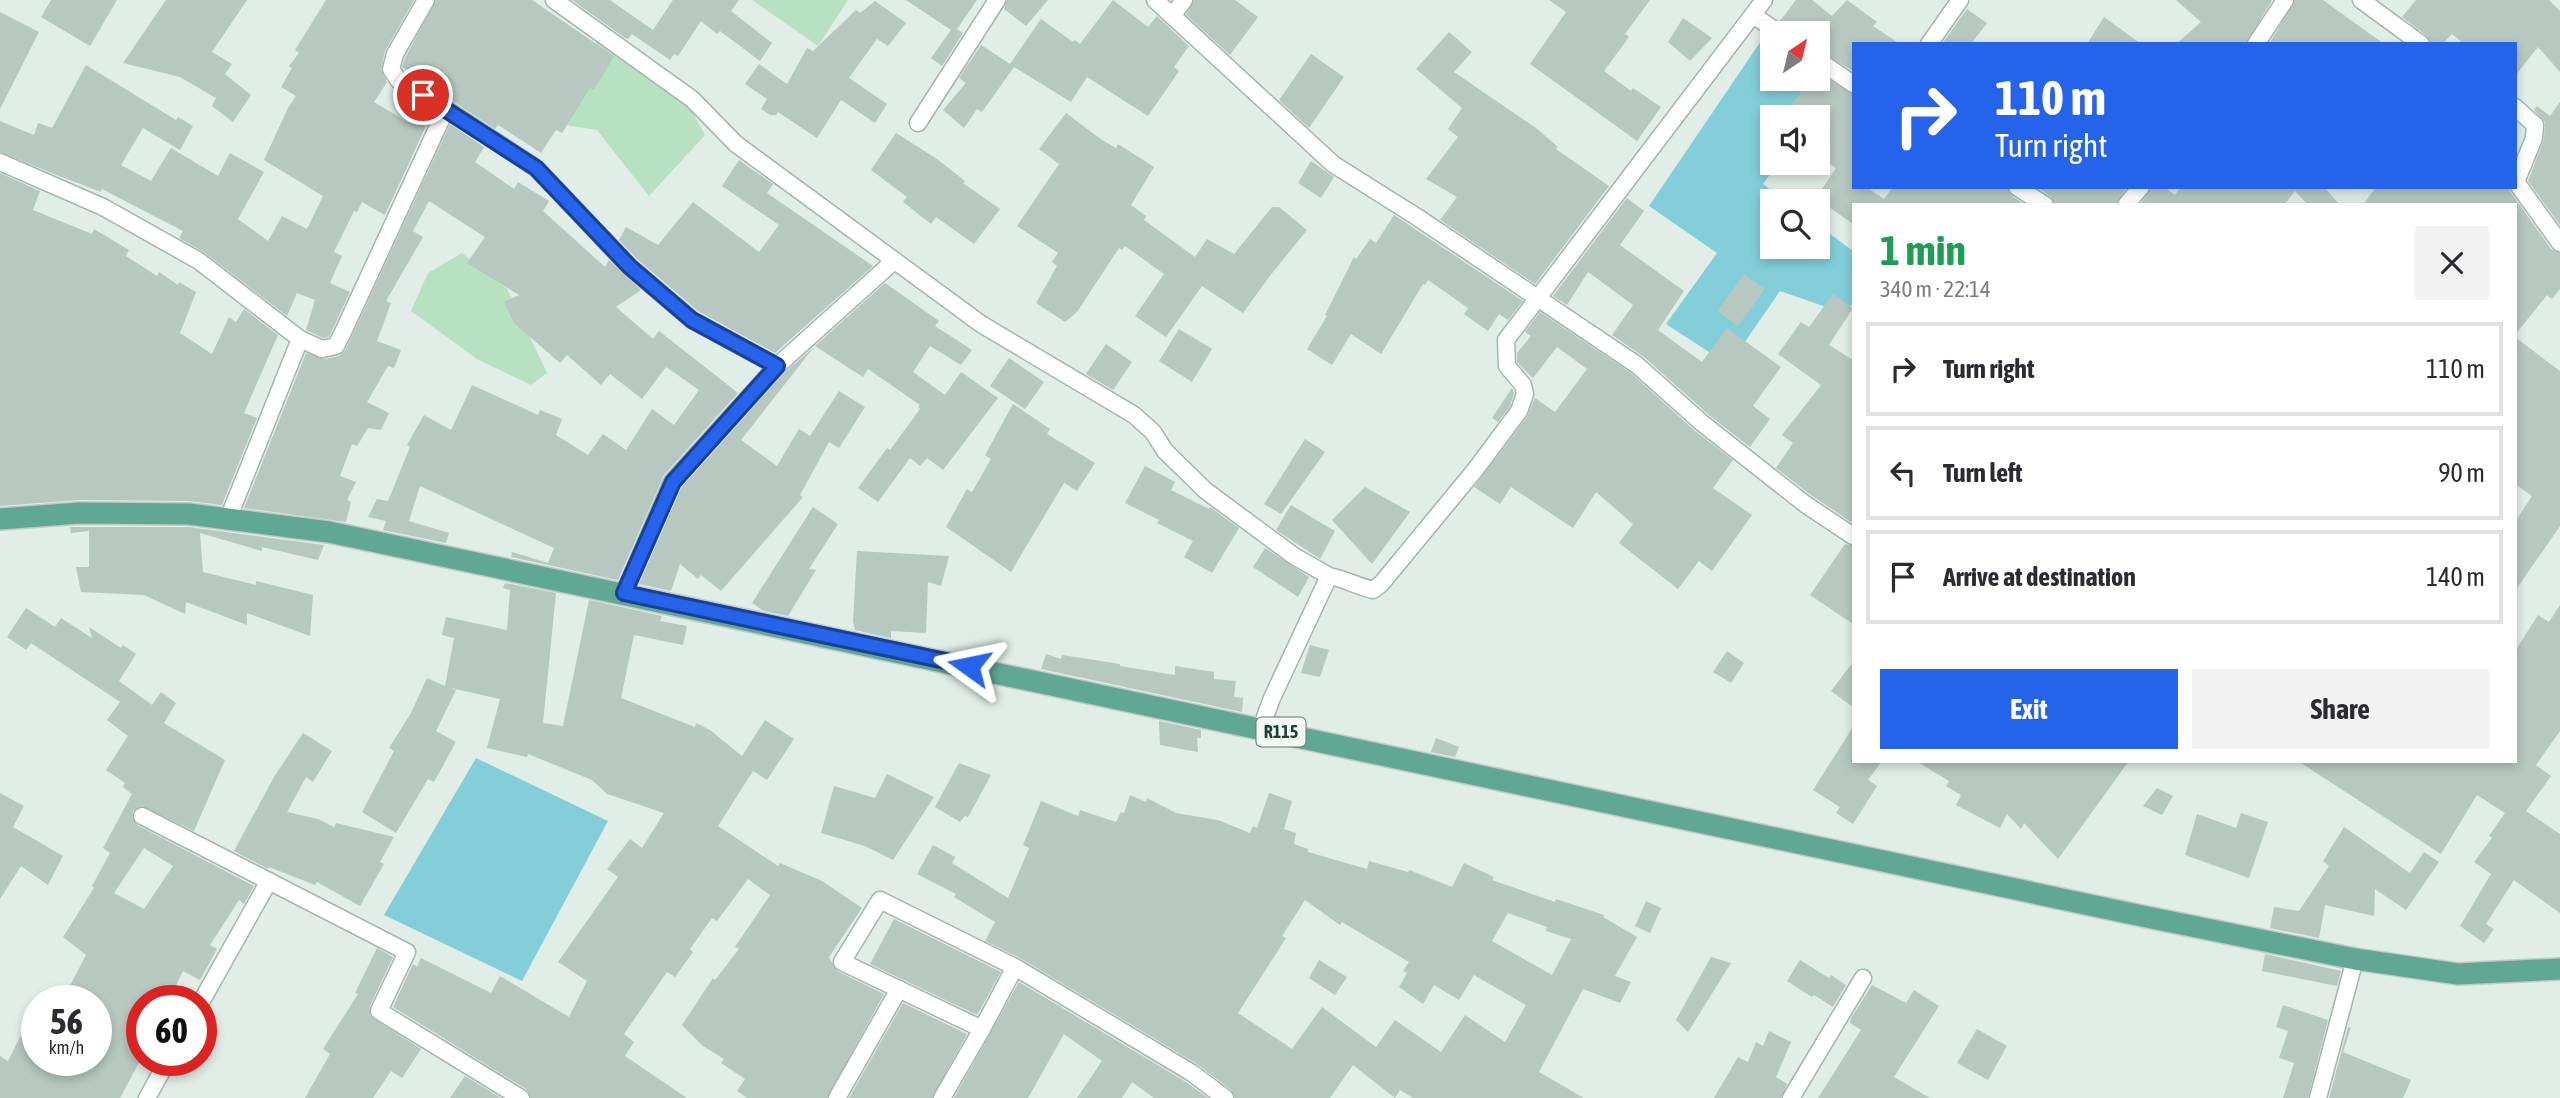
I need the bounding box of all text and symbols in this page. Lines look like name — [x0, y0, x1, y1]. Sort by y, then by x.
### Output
north arrow — [1760, 21, 1830, 91]
map controls — [1760, 21, 1830, 259]
pin — [393, 65, 453, 125]
text: 110 m — [1995, 69, 2106, 125]
icon: right — [1880, 70, 1971, 161]
icon: arrive — [404, 76, 442, 114]
button: sound — [1760, 105, 1830, 175]
text: Turn right — [1995, 127, 2108, 164]
button: search — [1760, 189, 1830, 259]
text: 1 min — [1880, 226, 1966, 274]
button: close — [2415, 226, 2489, 300]
text: 340 m · 22:14 — [1880, 276, 1991, 302]
icon: right — [1884, 350, 1922, 388]
text: Turn right — [1943, 354, 2034, 384]
text: 110 m — [2426, 354, 2485, 384]
icon: left — [1884, 454, 1922, 492]
text: Turn left — [1943, 458, 2023, 488]
text: 90 m — [2438, 458, 2485, 488]
icon: arrive — [1884, 558, 1922, 596]
text: Arrive at destination — [1943, 562, 2136, 592]
text: 140 m — [2426, 562, 2485, 592]
position arrow — [932, 629, 1006, 703]
button: Exit — [1880, 669, 2178, 749]
button: Share — [2192, 669, 2489, 749]
road number: R115 — [1256, 718, 1306, 746]
speed limit sign: 60 — [126, 985, 217, 1076]
text: 56 — [50, 1001, 83, 1041]
text: km/h — [49, 1037, 84, 1058]

